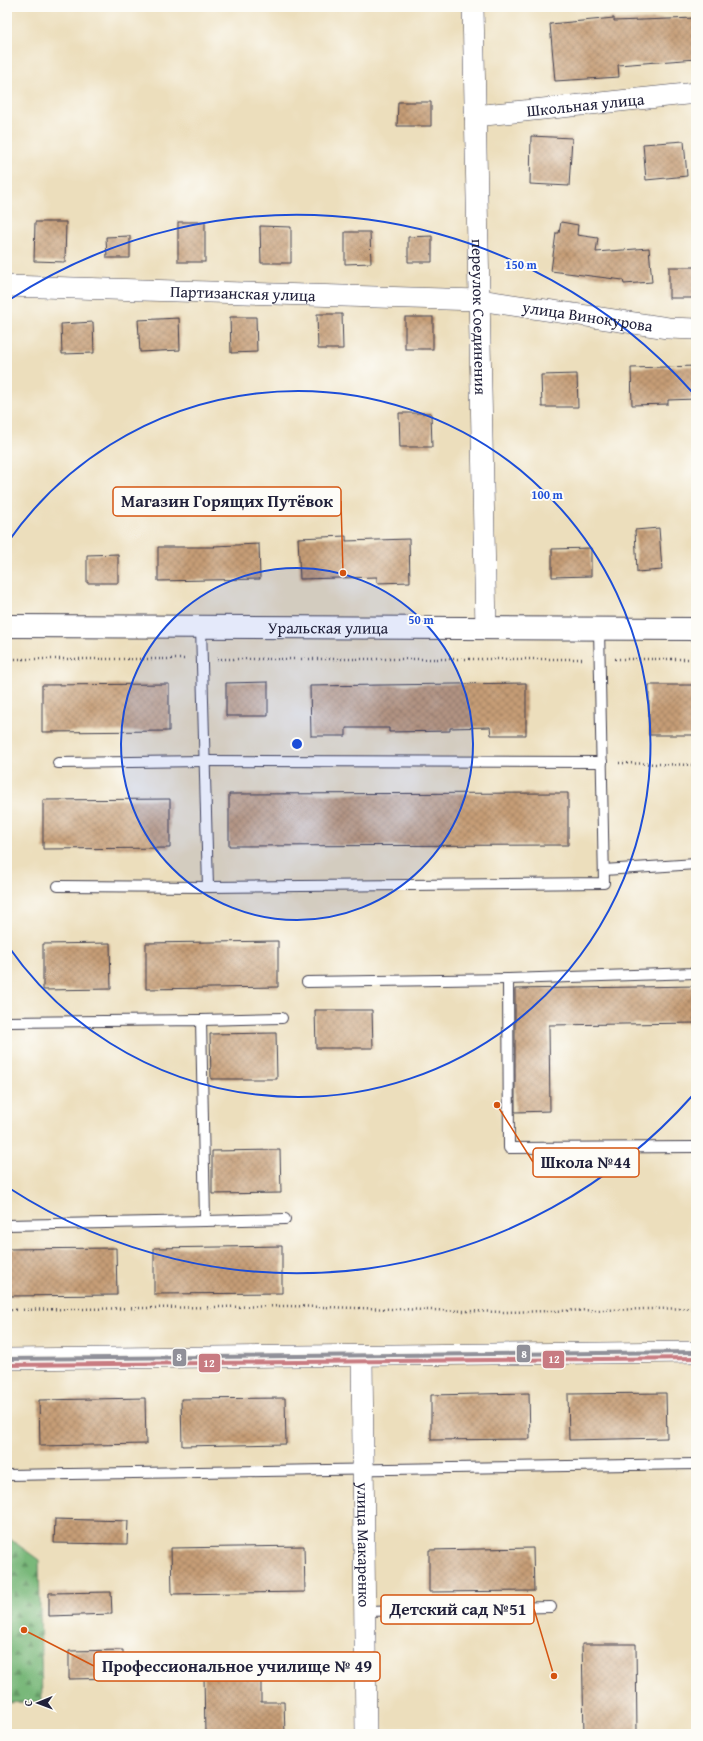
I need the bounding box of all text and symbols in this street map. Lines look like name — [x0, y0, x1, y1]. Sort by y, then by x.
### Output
street label: Школьная улица — [525, 86, 646, 123]
street label: переулок Соединения — [466, 239, 493, 395]
text: 150 m — [505, 256, 538, 273]
street label: Партизанская улица — [170, 279, 316, 307]
street label: улица Винокурова — [520, 294, 655, 338]
text: 100 m — [531, 486, 564, 503]
callout: Магазин Горящих Путёвок — [113, 487, 341, 516]
text: Магазин Горящих Путёвок — [121, 488, 333, 513]
text: 50 m — [408, 611, 434, 628]
street label: Уральская улица — [268, 615, 389, 640]
centre of rings — [290, 737, 304, 751]
callout: Школа №44 — [533, 1148, 639, 1177]
text: Школа №44 — [541, 1149, 631, 1174]
line badge: 8 — [516, 1344, 531, 1363]
text: 8 — [521, 1346, 527, 1362]
line badge: 8 — [172, 1348, 187, 1367]
text: 8 — [176, 1349, 182, 1365]
line badge: 12 — [542, 1350, 565, 1369]
text: 12 — [548, 1351, 560, 1367]
line badge: 12 — [198, 1353, 221, 1373]
text: 12 — [203, 1355, 215, 1371]
street label: улица Макаренко — [351, 1481, 377, 1608]
callout: Детский сад №51 — [381, 1595, 534, 1624]
text: Детский сад №51 — [389, 1596, 527, 1621]
callout: Профессиональное училище № 49 — [94, 1652, 380, 1681]
text: Профессиональное училище № 49 — [102, 1653, 372, 1678]
north arrow — [18, 1683, 58, 1723]
text: С — [20, 1700, 36, 1706]

